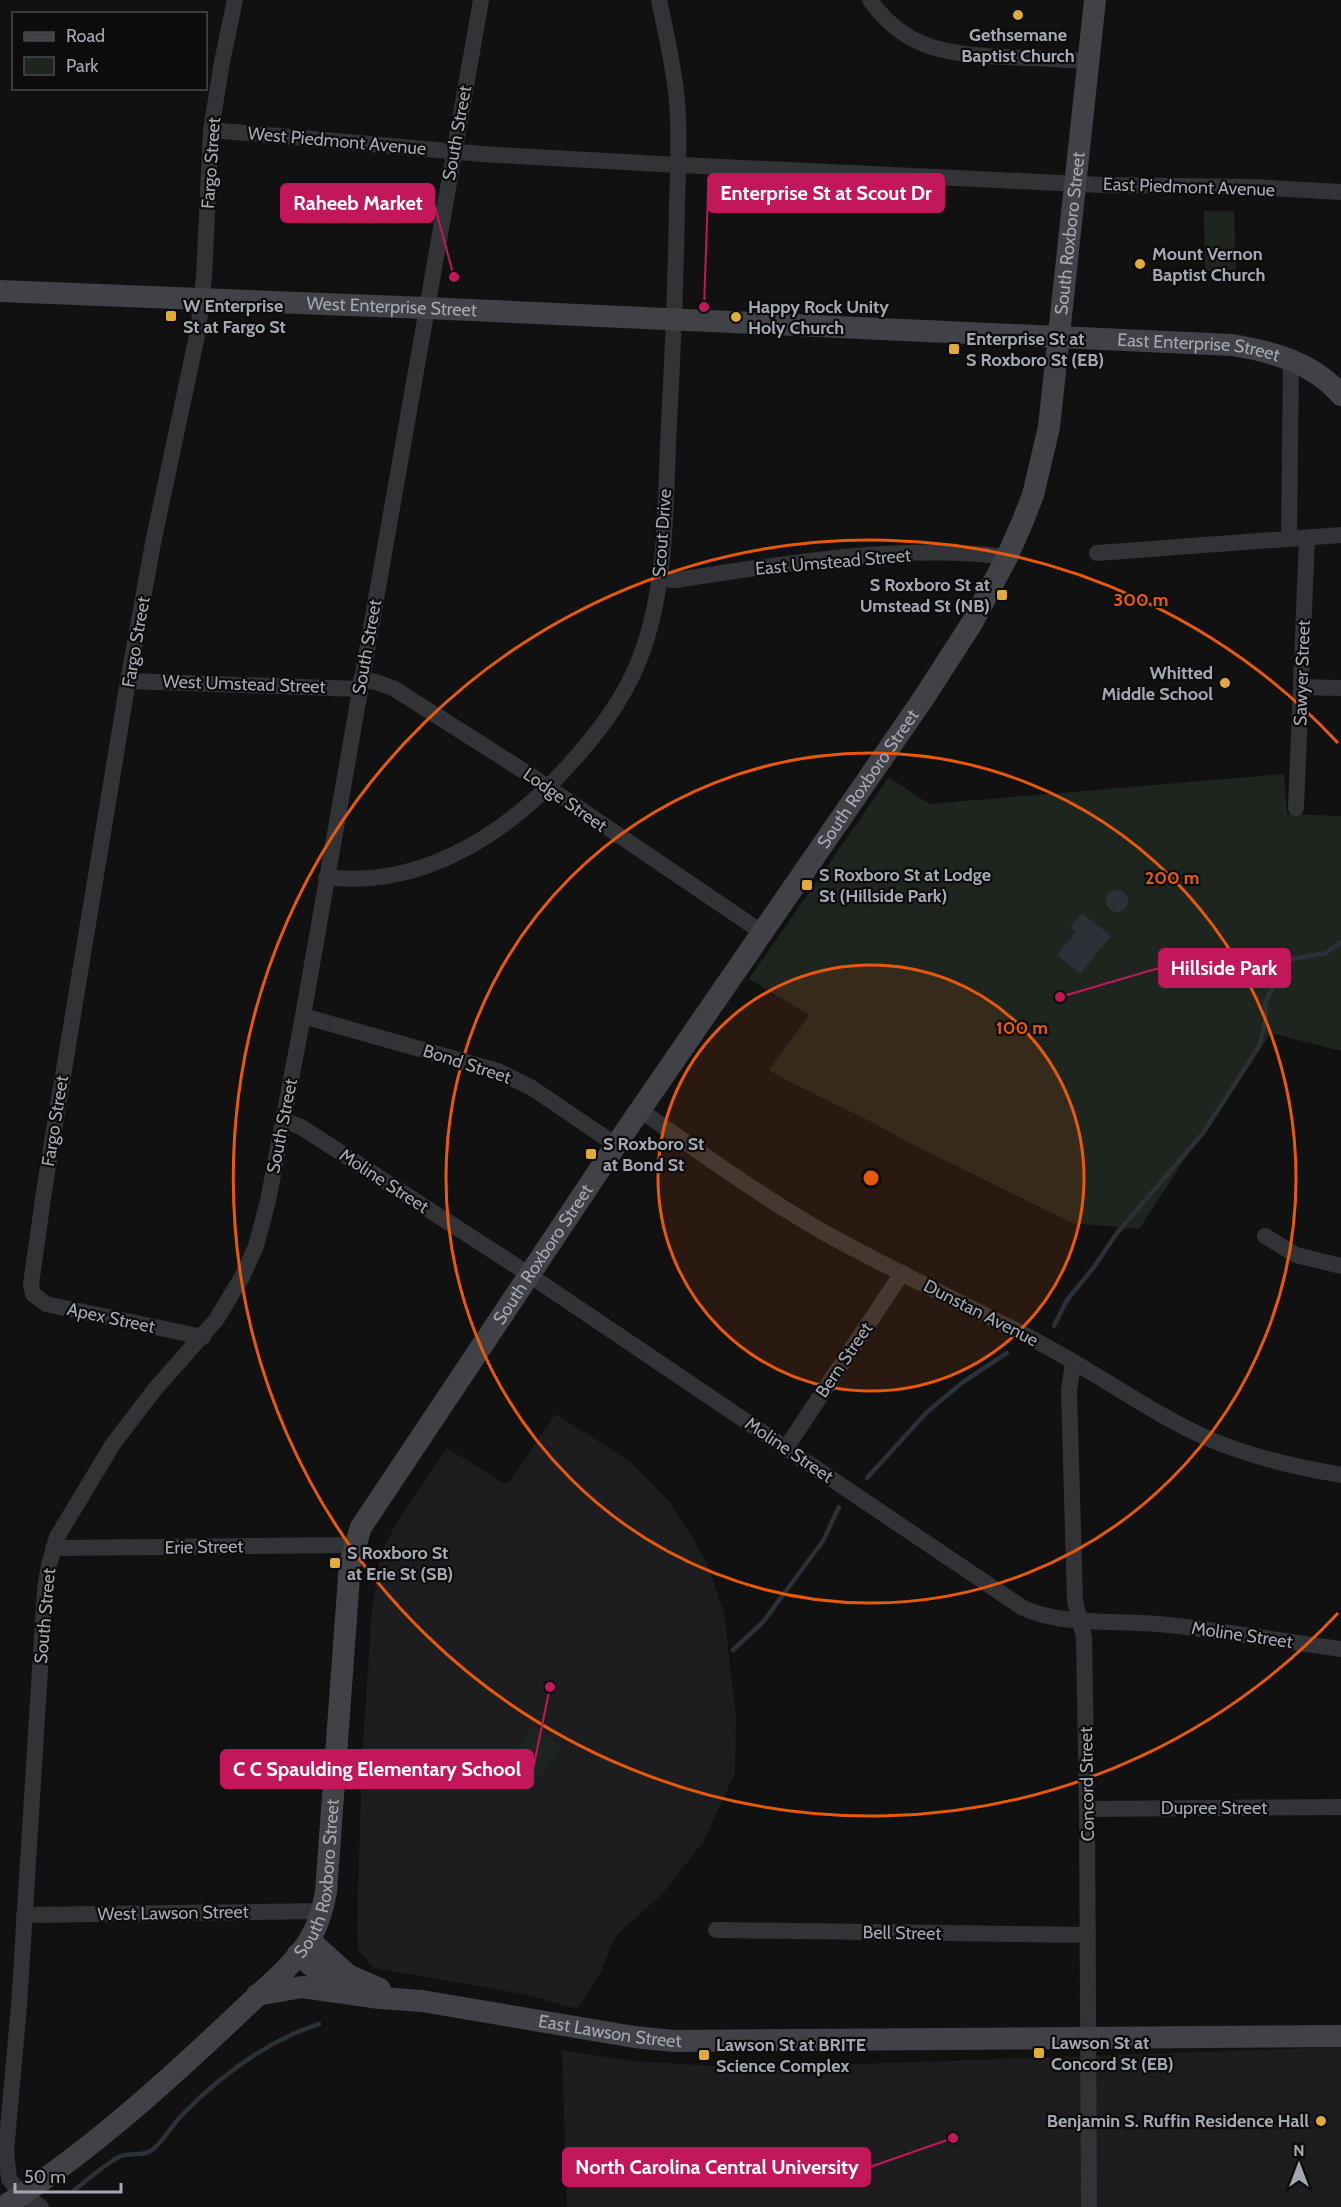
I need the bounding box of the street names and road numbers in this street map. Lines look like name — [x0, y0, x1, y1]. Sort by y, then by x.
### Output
street label: South Street — [438, 84, 476, 182]
street label: Fargo Street — [197, 116, 225, 210]
street label: West Piedmont Avenue — [247, 122, 427, 160]
street label: South Roxboro Street — [1050, 151, 1090, 316]
street label: East Piedmont Avenue — [1103, 173, 1275, 201]
street label: West Enterprise Street — [306, 292, 477, 321]
street label: East Enterprise Street — [1117, 329, 1283, 366]
street label: Scout Drive — [648, 488, 676, 578]
street label: East Umstead Street — [754, 544, 912, 580]
street label: Fargo Street — [117, 595, 155, 689]
street label: South Street — [348, 598, 386, 696]
street label: Sawyer Street — [1289, 620, 1315, 726]
street label: West Umstead Street — [162, 670, 326, 698]
street label: South Roxboro Street — [812, 705, 924, 853]
street label: Lodge Street — [519, 763, 611, 837]
street label: Bond Street — [420, 1039, 514, 1089]
street label: Fargo Street — [37, 1074, 73, 1168]
street label: South Street — [262, 1077, 302, 1175]
street label: Moline Street — [335, 1144, 433, 1218]
street label: South Roxboro Street — [488, 1180, 598, 1329]
street label: Dunstan Avenue — [920, 1275, 1042, 1351]
street label: Apex Street — [65, 1298, 157, 1338]
street label: Bern Street — [811, 1318, 877, 1402]
street label: Moline Street — [741, 1412, 837, 1488]
street label: Erie Street — [164, 1535, 244, 1559]
street label: South Street — [30, 1567, 60, 1665]
street label: Moline Street — [1190, 1617, 1294, 1653]
street label: Concord Street — [1075, 1727, 1099, 1841]
street label: Dupree Street — [1161, 1797, 1267, 1819]
street label: South Roxboro Street — [289, 1798, 344, 1963]
street label: West Lawson Street — [97, 1901, 249, 1925]
street label: Bell Street — [862, 1921, 942, 1945]
street label: East Lawson Street — [537, 2010, 682, 2052]

